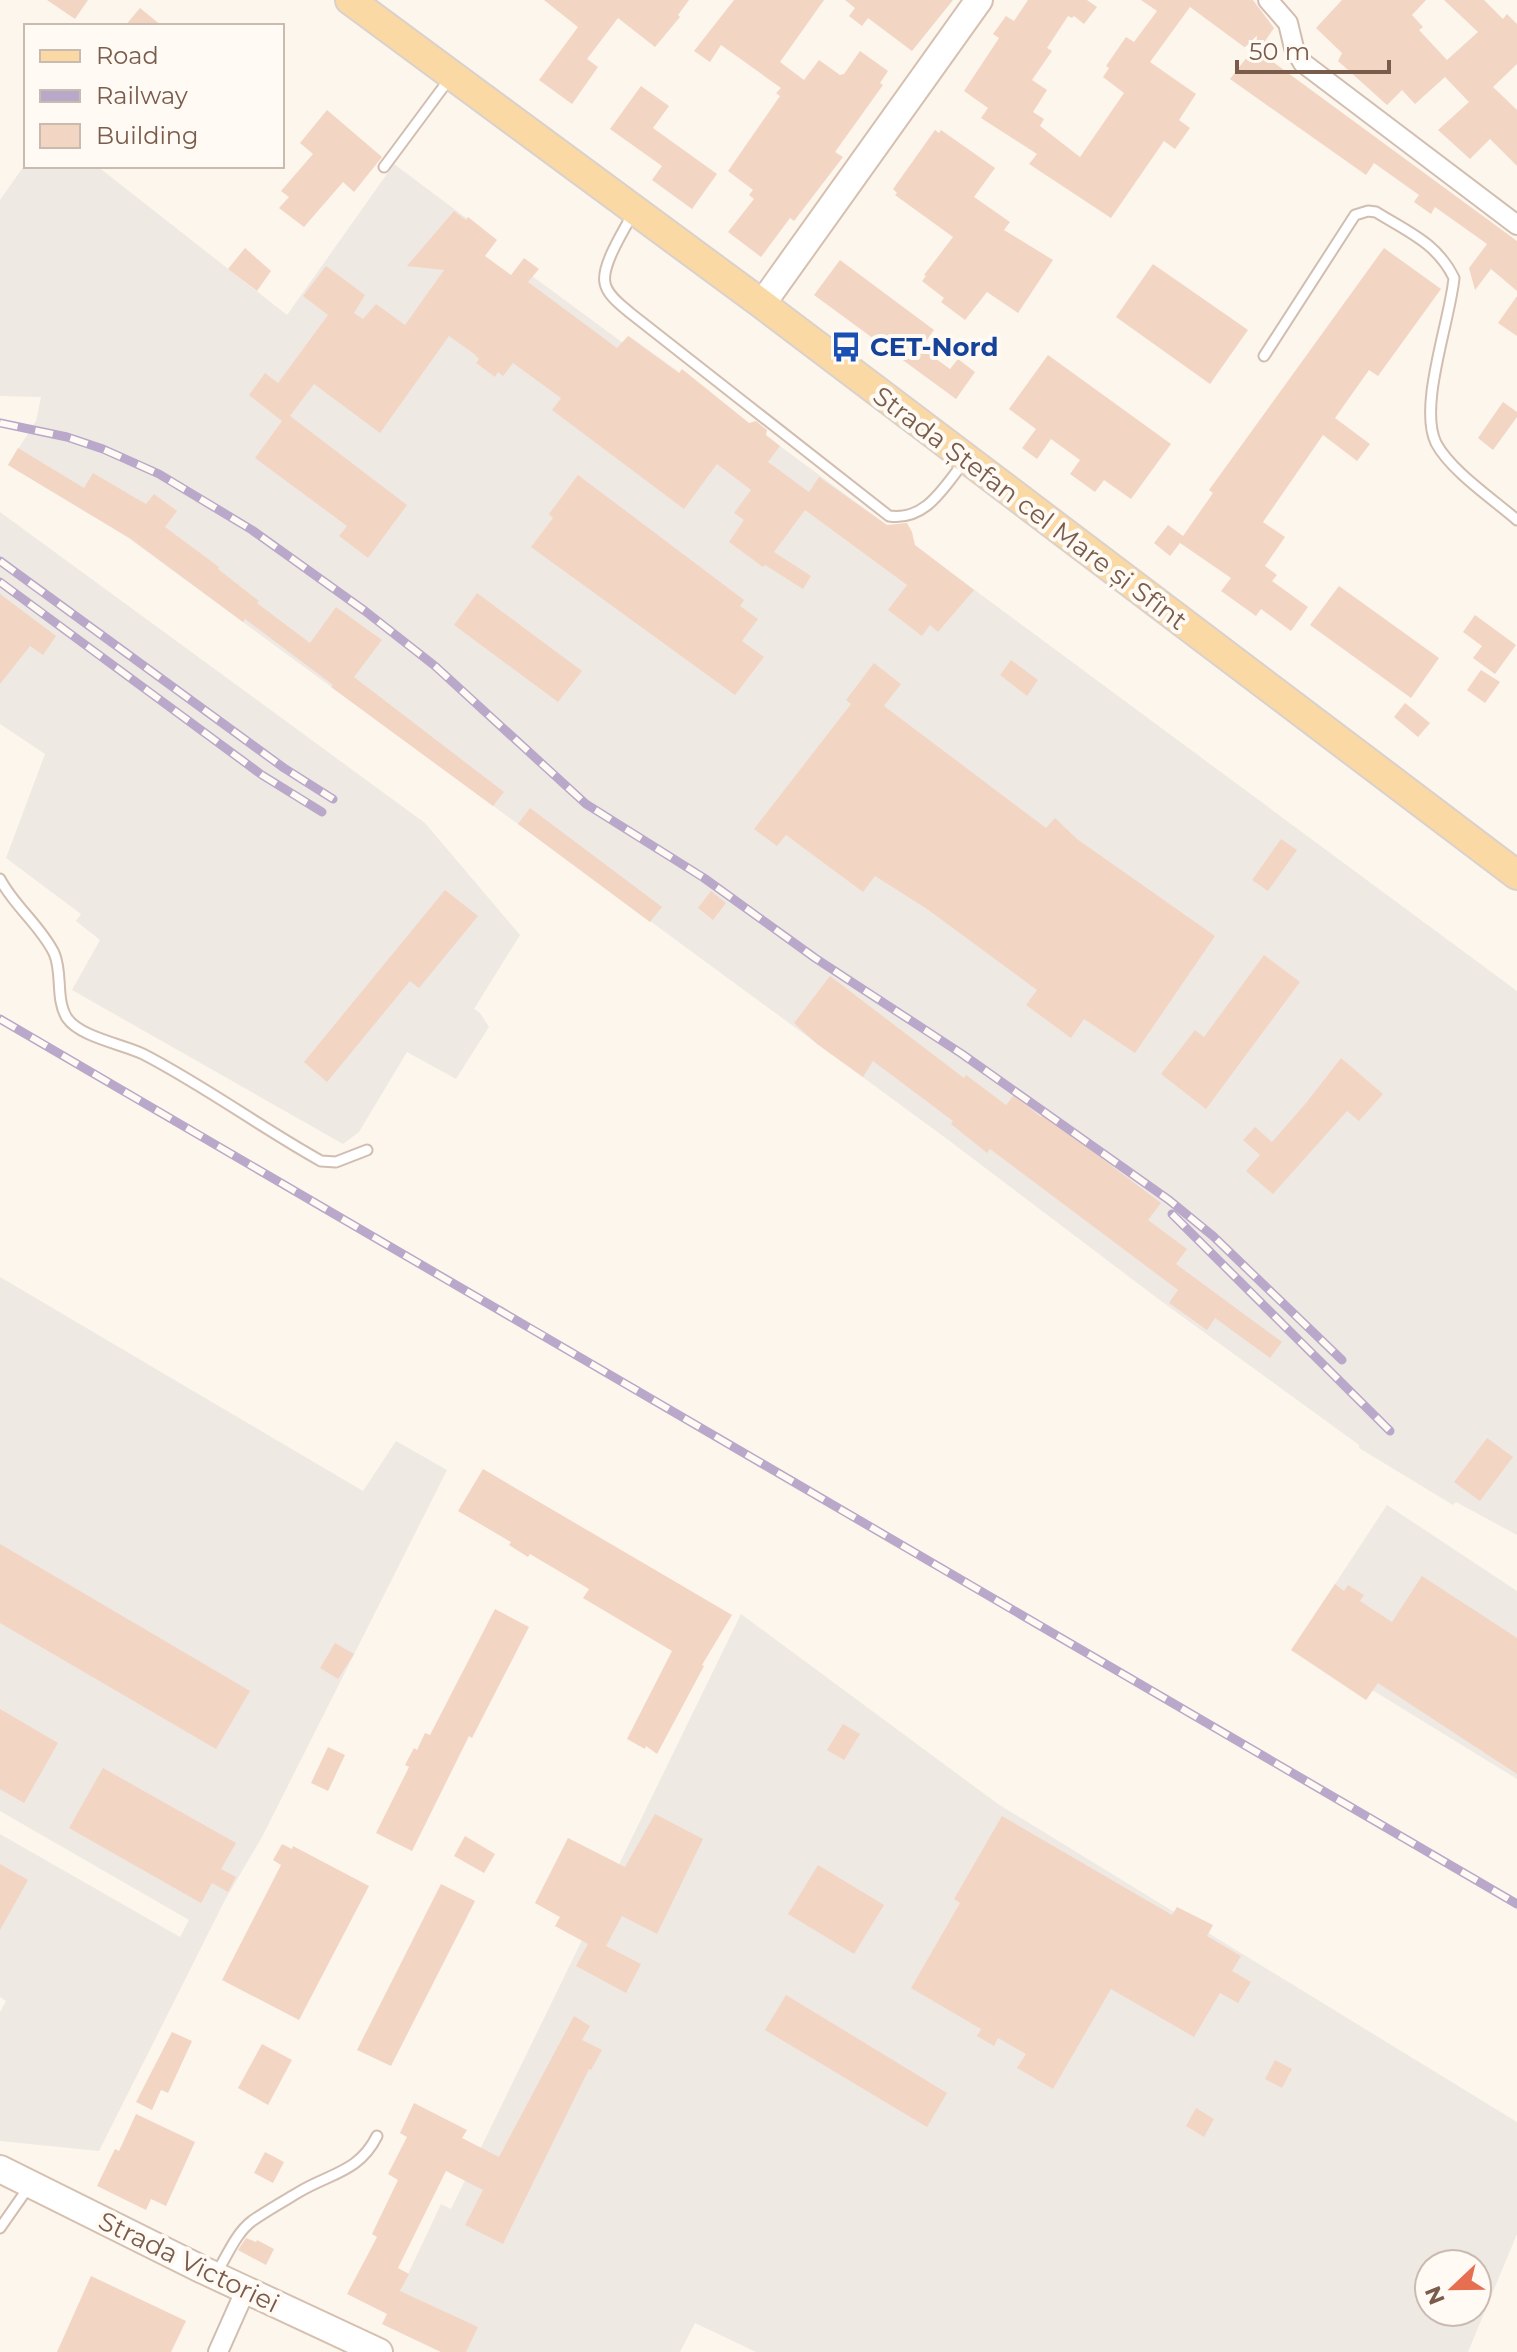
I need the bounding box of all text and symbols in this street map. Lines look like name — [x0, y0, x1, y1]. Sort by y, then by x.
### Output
legend — [24, 24, 284, 168]
scale bar — [1237, 24, 1389, 74]
text: 50 m — [1249, 37, 1310, 66]
text: Road — [96, 41, 159, 70]
text: Railway — [96, 81, 188, 110]
text: Building — [96, 121, 199, 150]
bus stop icon: CET-Nord — [829, 330, 863, 364]
place label: CET-Nord — [870, 331, 998, 363]
street label: Strada Ștefan cel Mare și Sfînt — [867, 379, 1193, 637]
street label: Strada Victoriei — [94, 2204, 284, 2320]
north arrow — [1413, 2248, 1493, 2328]
text: N — [1419, 2282, 1451, 2309]

